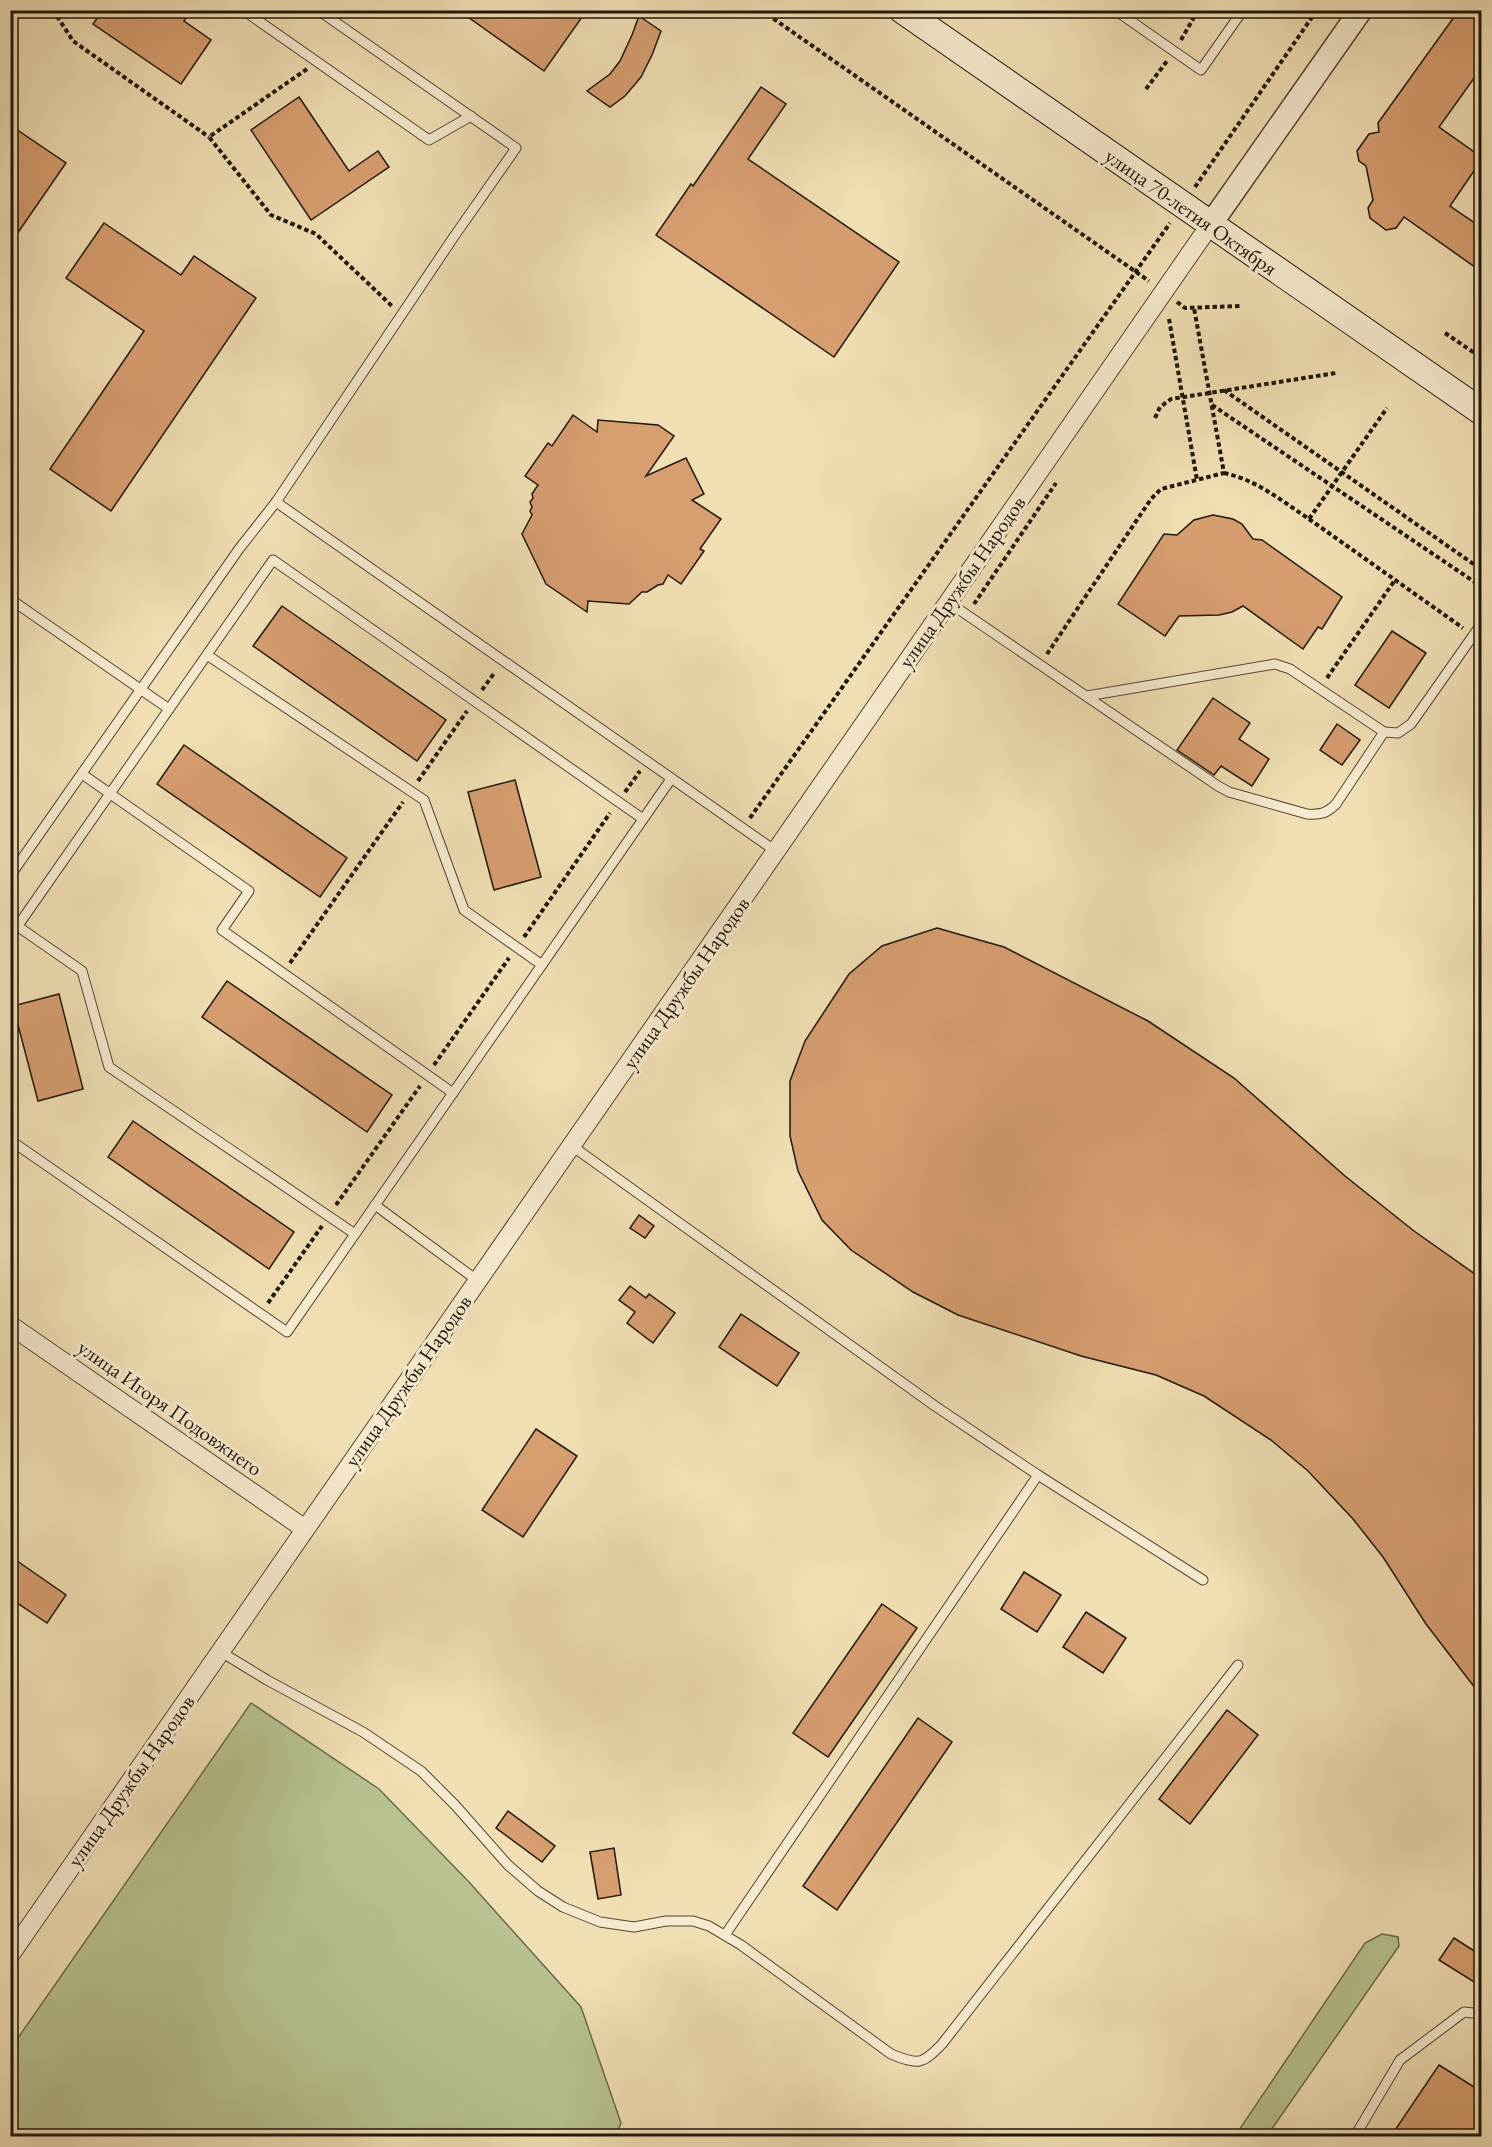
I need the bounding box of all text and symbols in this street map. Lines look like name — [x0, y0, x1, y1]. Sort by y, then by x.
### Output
street label: улица 70-летия Октября — [1100, 142, 1283, 281]
street label: улица Дружбы Народов — [892, 490, 1031, 673]
street label: улица Дружбы Народов — [616, 891, 755, 1074]
street label: улица Дружбы Народов — [338, 1289, 477, 1472]
street label: улица Игоря Подовжнего — [73, 1334, 268, 1482]
street label: улица Дружбы Народов — [61, 1689, 200, 1872]

